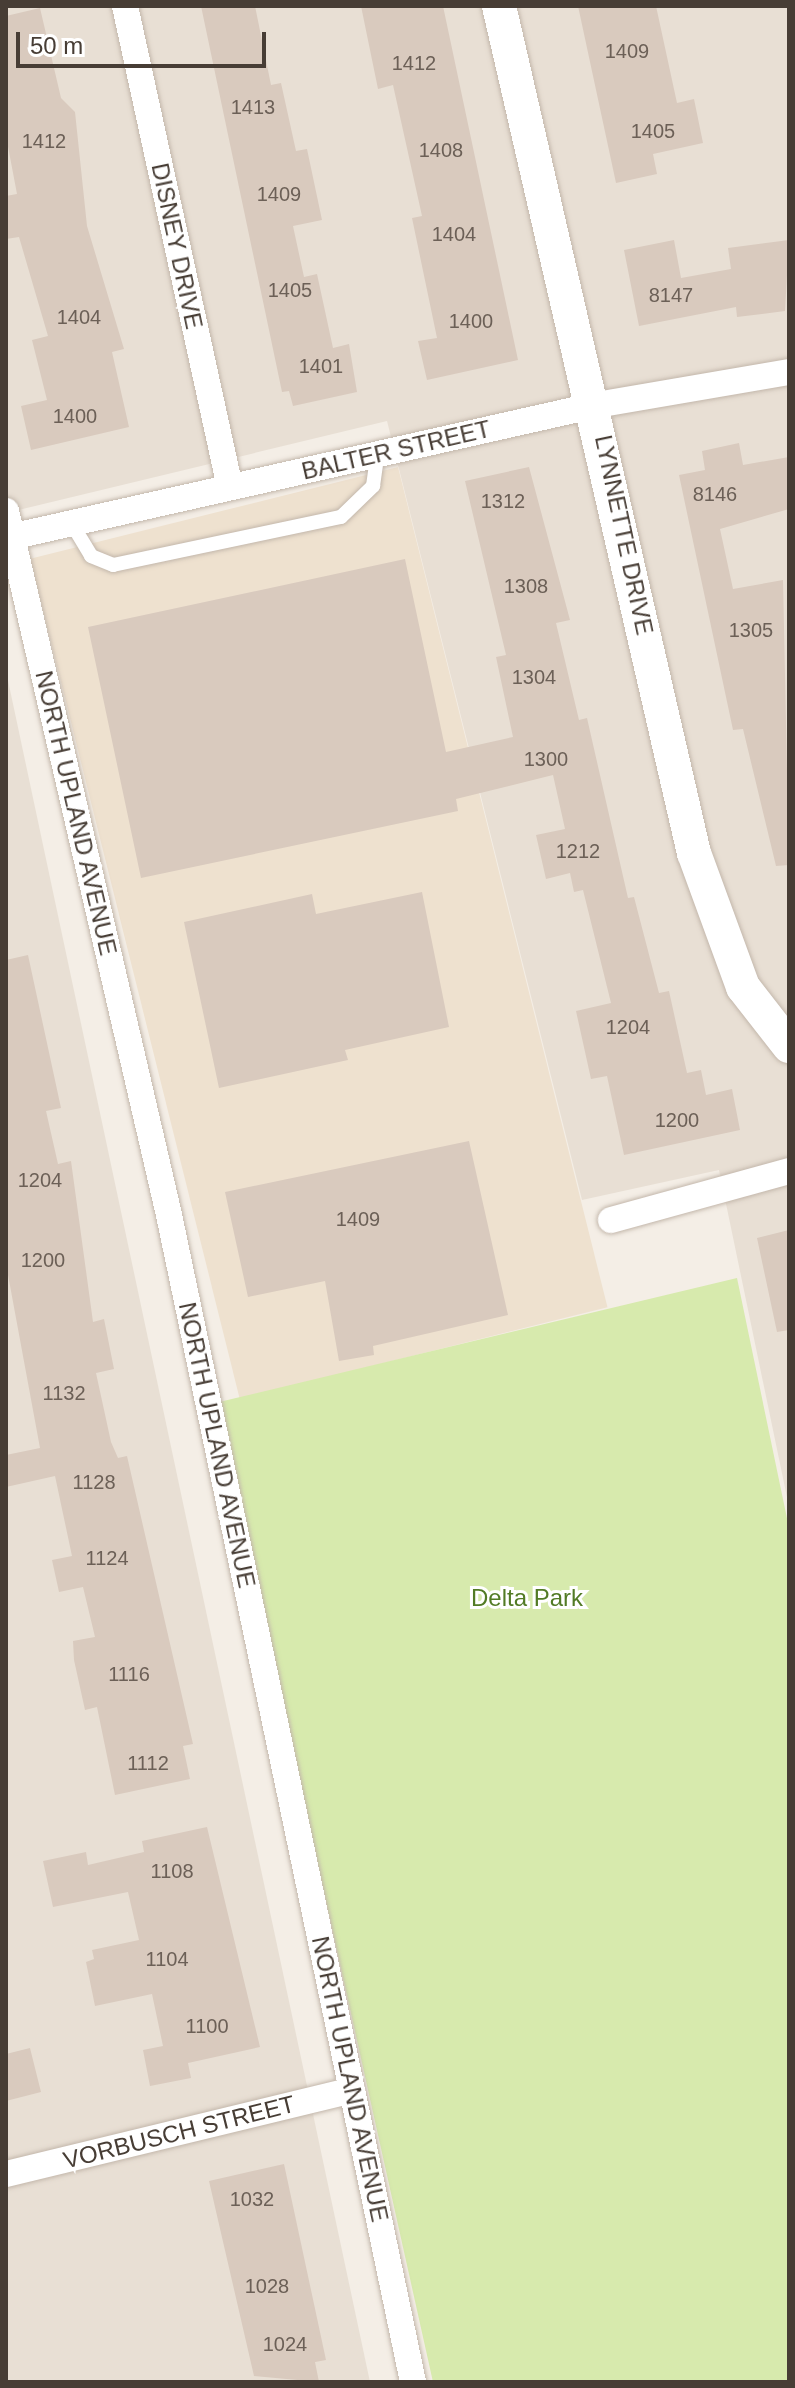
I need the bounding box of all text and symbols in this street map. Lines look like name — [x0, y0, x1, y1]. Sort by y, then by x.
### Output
scale bar — [20, 16, 270, 66]
text: 50 m — [30, 32, 83, 59]
house number: 1409 — [605, 39, 649, 63]
house number: 1412 — [392, 51, 436, 75]
house number: 1413 — [231, 95, 275, 119]
house number: 1405 — [631, 119, 675, 143]
house number: 1412 — [22, 129, 66, 153]
house number: 1408 — [419, 138, 463, 162]
street label: DISNEY DRIVE — [145, 160, 209, 332]
house number: 1409 — [257, 182, 301, 206]
house number: 1404 — [432, 222, 476, 246]
house number: 1405 — [268, 278, 312, 302]
house number: 8147 — [649, 283, 693, 307]
house number: 1404 — [57, 305, 101, 329]
house number: 1400 — [449, 309, 493, 333]
house number: 1401 — [299, 354, 343, 378]
house number: 1400 — [53, 404, 97, 428]
street label: BALTER STREET — [299, 414, 493, 486]
street label: LYNNETTE DRIVE — [589, 432, 659, 638]
house number: 8146 — [693, 482, 737, 506]
house number: 1312 — [481, 489, 525, 513]
house number: 1308 — [504, 574, 548, 598]
house number: 1305 — [729, 618, 773, 642]
house number: 1304 — [512, 665, 556, 689]
street label: NORTH UPLAND AVENUE — [29, 667, 123, 959]
house number: 1300 — [524, 747, 568, 771]
house number: 1212 — [556, 839, 600, 863]
house number: 1204 — [606, 1015, 650, 1039]
house number: 1200 — [655, 1108, 699, 1132]
house number: 1204 — [18, 1168, 62, 1192]
house number: 1409 — [336, 1207, 380, 1231]
house number: 1200 — [21, 1248, 65, 1272]
street label: NORTH UPLAND AVENUE — [173, 1299, 261, 1591]
house number: 1132 — [42, 1381, 86, 1405]
house number: 1128 — [72, 1470, 116, 1494]
house number: 1124 — [85, 1546, 129, 1570]
park label: Delta Park — [471, 1584, 583, 1612]
house number: 1116 — [108, 1662, 150, 1686]
house number: 1112 — [127, 1751, 169, 1775]
house number: 1108 — [150, 1859, 194, 1883]
street label: NORTH UPLAND AVENUE — [306, 1933, 394, 2225]
house number: 1104 — [145, 1947, 189, 1971]
house number: 1100 — [185, 2014, 229, 2038]
street label: VORBUSCH STREET — [60, 2089, 298, 2175]
house number: 1032 — [230, 2187, 274, 2211]
house number: 1028 — [245, 2274, 289, 2298]
house number: 1024 — [263, 2332, 307, 2356]

